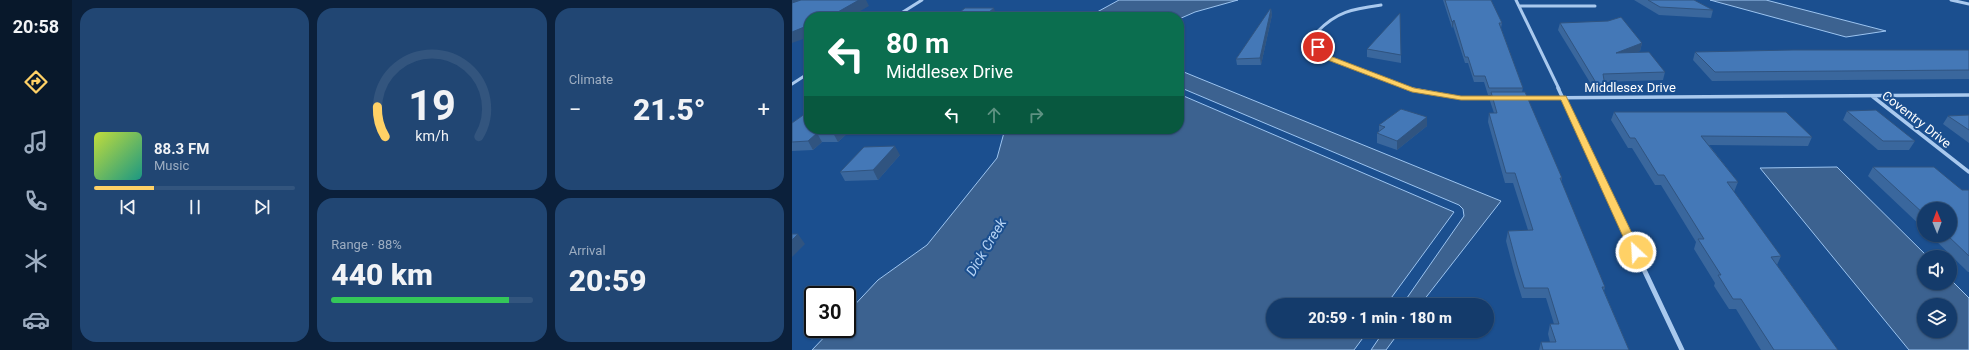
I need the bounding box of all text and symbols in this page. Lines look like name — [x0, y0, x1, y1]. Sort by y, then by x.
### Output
text: 20:58 — [13, 16, 59, 37]
text: 80 m — [886, 27, 949, 60]
icon: left — [820, 28, 872, 80]
pin — [1301, 30, 1335, 64]
icon: arrive — [1307, 36, 1329, 58]
text: Middlesex Drive — [886, 61, 1013, 82]
icon: directions — [22, 68, 50, 96]
text: Climate — [569, 72, 613, 87]
street label: Middlesex Drive — [1584, 80, 1676, 95]
text: 19 — [408, 81, 456, 130]
street label: Coventry Drive — [1879, 88, 1954, 151]
text: 21.5° — [633, 92, 706, 127]
text: − — [569, 97, 581, 122]
text: + — [757, 97, 770, 122]
icon: left — [941, 104, 963, 126]
icon: ahead — [983, 104, 1005, 126]
icon: right — [1025, 104, 1047, 126]
icon: music — [22, 128, 50, 156]
text: km/h — [415, 128, 449, 144]
text: 88.3 FM — [154, 140, 209, 158]
text: Music — [154, 158, 189, 173]
icon: phone — [22, 187, 50, 215]
icon: previous — [117, 196, 139, 218]
icon: pause — [184, 196, 206, 218]
icon: next — [251, 196, 273, 218]
north arrow — [1917, 202, 1957, 242]
map controls — [1917, 202, 1957, 338]
water label: Dick Creek — [963, 214, 1010, 279]
position arrow — [1615, 231, 1657, 273]
text: Range · 88% — [331, 237, 402, 252]
text: Arrival — [569, 243, 606, 258]
icon: climate — [22, 247, 50, 275]
button: sound — [1917, 250, 1957, 290]
text: 440 km — [331, 257, 433, 292]
text: 20:59 — [569, 263, 647, 298]
speed limit sign: 30 — [804, 286, 856, 338]
button: layers — [1917, 298, 1957, 338]
icon: car — [22, 306, 50, 334]
text: 20:59 · 1 min · 180 m — [1308, 309, 1452, 327]

